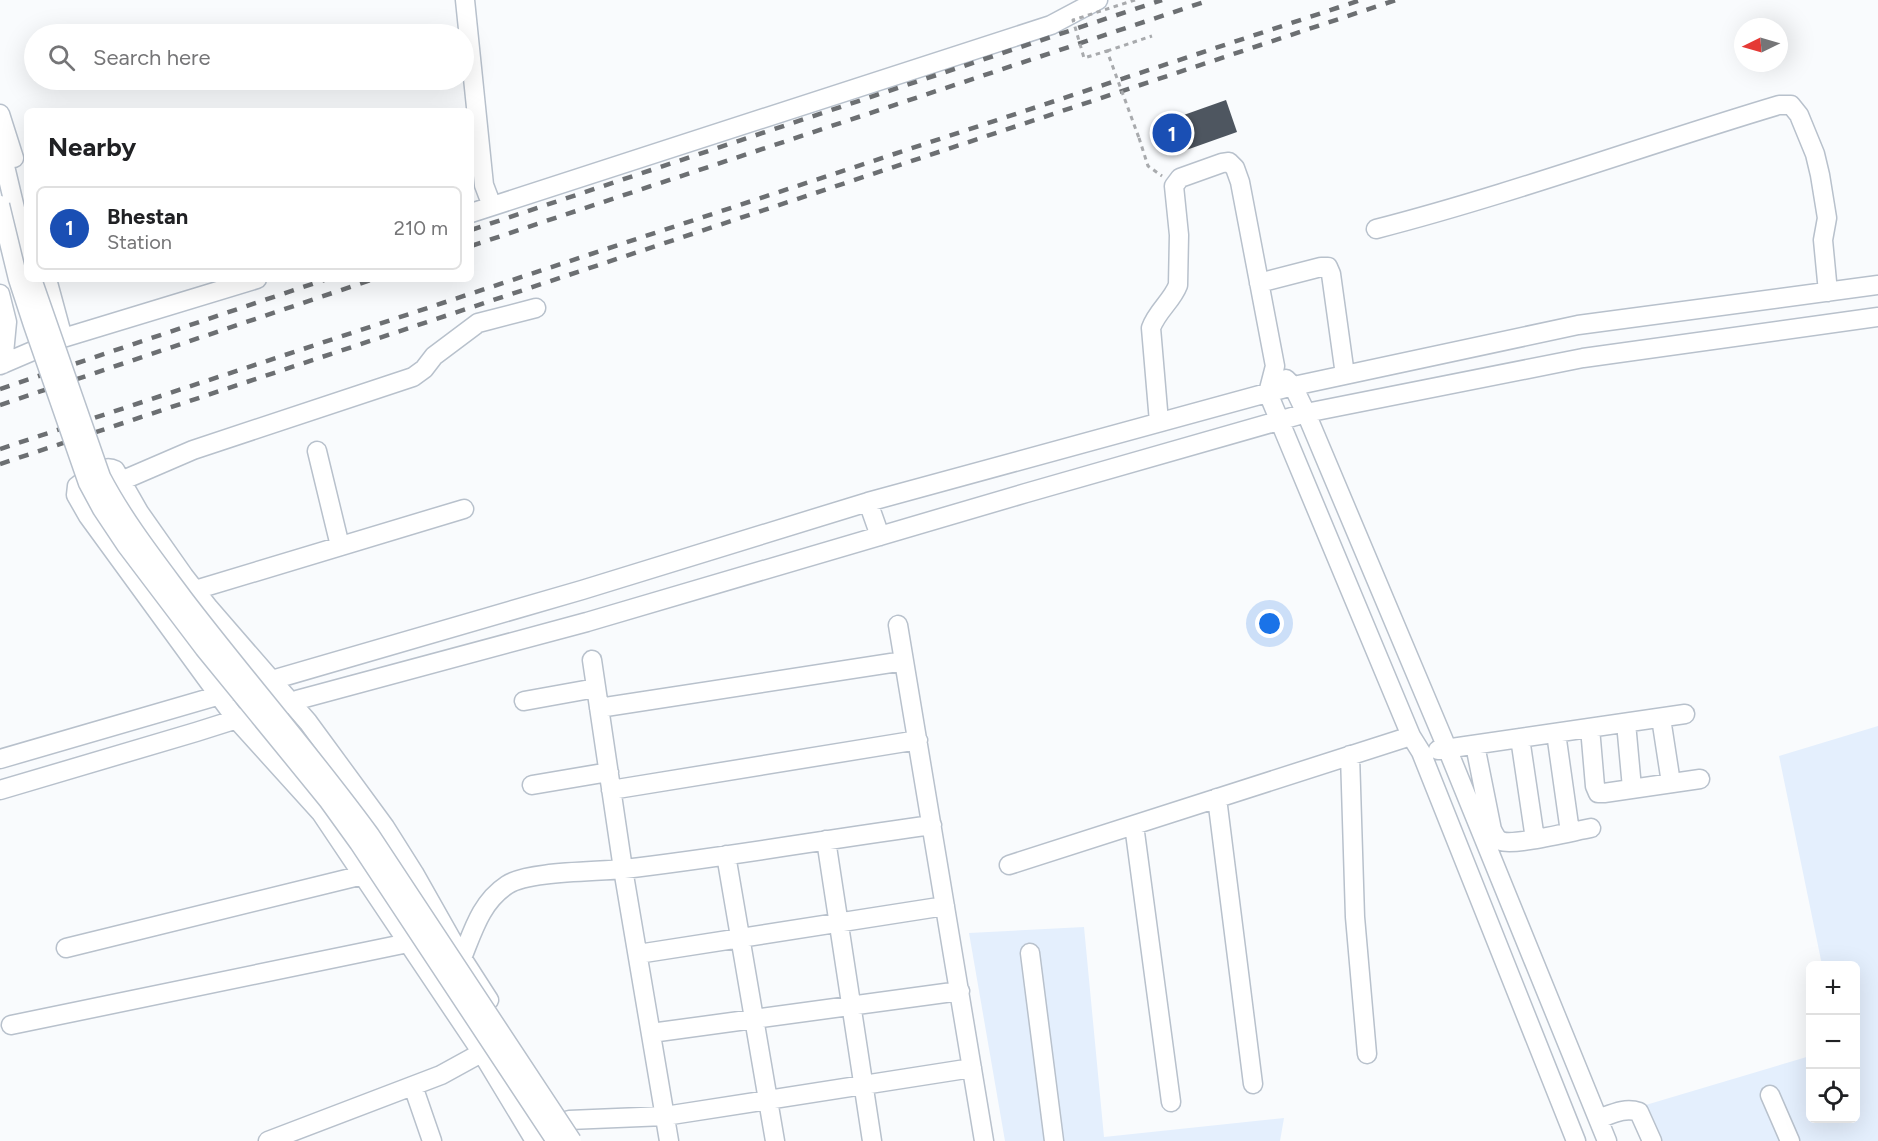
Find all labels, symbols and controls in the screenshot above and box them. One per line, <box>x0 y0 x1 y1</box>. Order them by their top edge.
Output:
north arrow <box>1734 18 1788 72</box>
search box <box>24 24 474 90</box>
icon: search <box>45 41 78 74</box>
text: Search here <box>93 44 211 71</box>
pin: 1 <box>1152 110 1192 156</box>
text: Nearby <box>48 131 136 163</box>
text: Bhestan <box>107 203 188 230</box>
text: 1 <box>65 216 74 240</box>
text: 210 m <box>394 216 448 240</box>
text: Station <box>107 230 172 254</box>
your location <box>1255 609 1284 638</box>
map controls <box>1806 961 1860 1123</box>
button: + <box>1806 961 1860 1015</box>
button: − <box>1806 1015 1860 1069</box>
button: locate <box>1806 1069 1860 1123</box>

